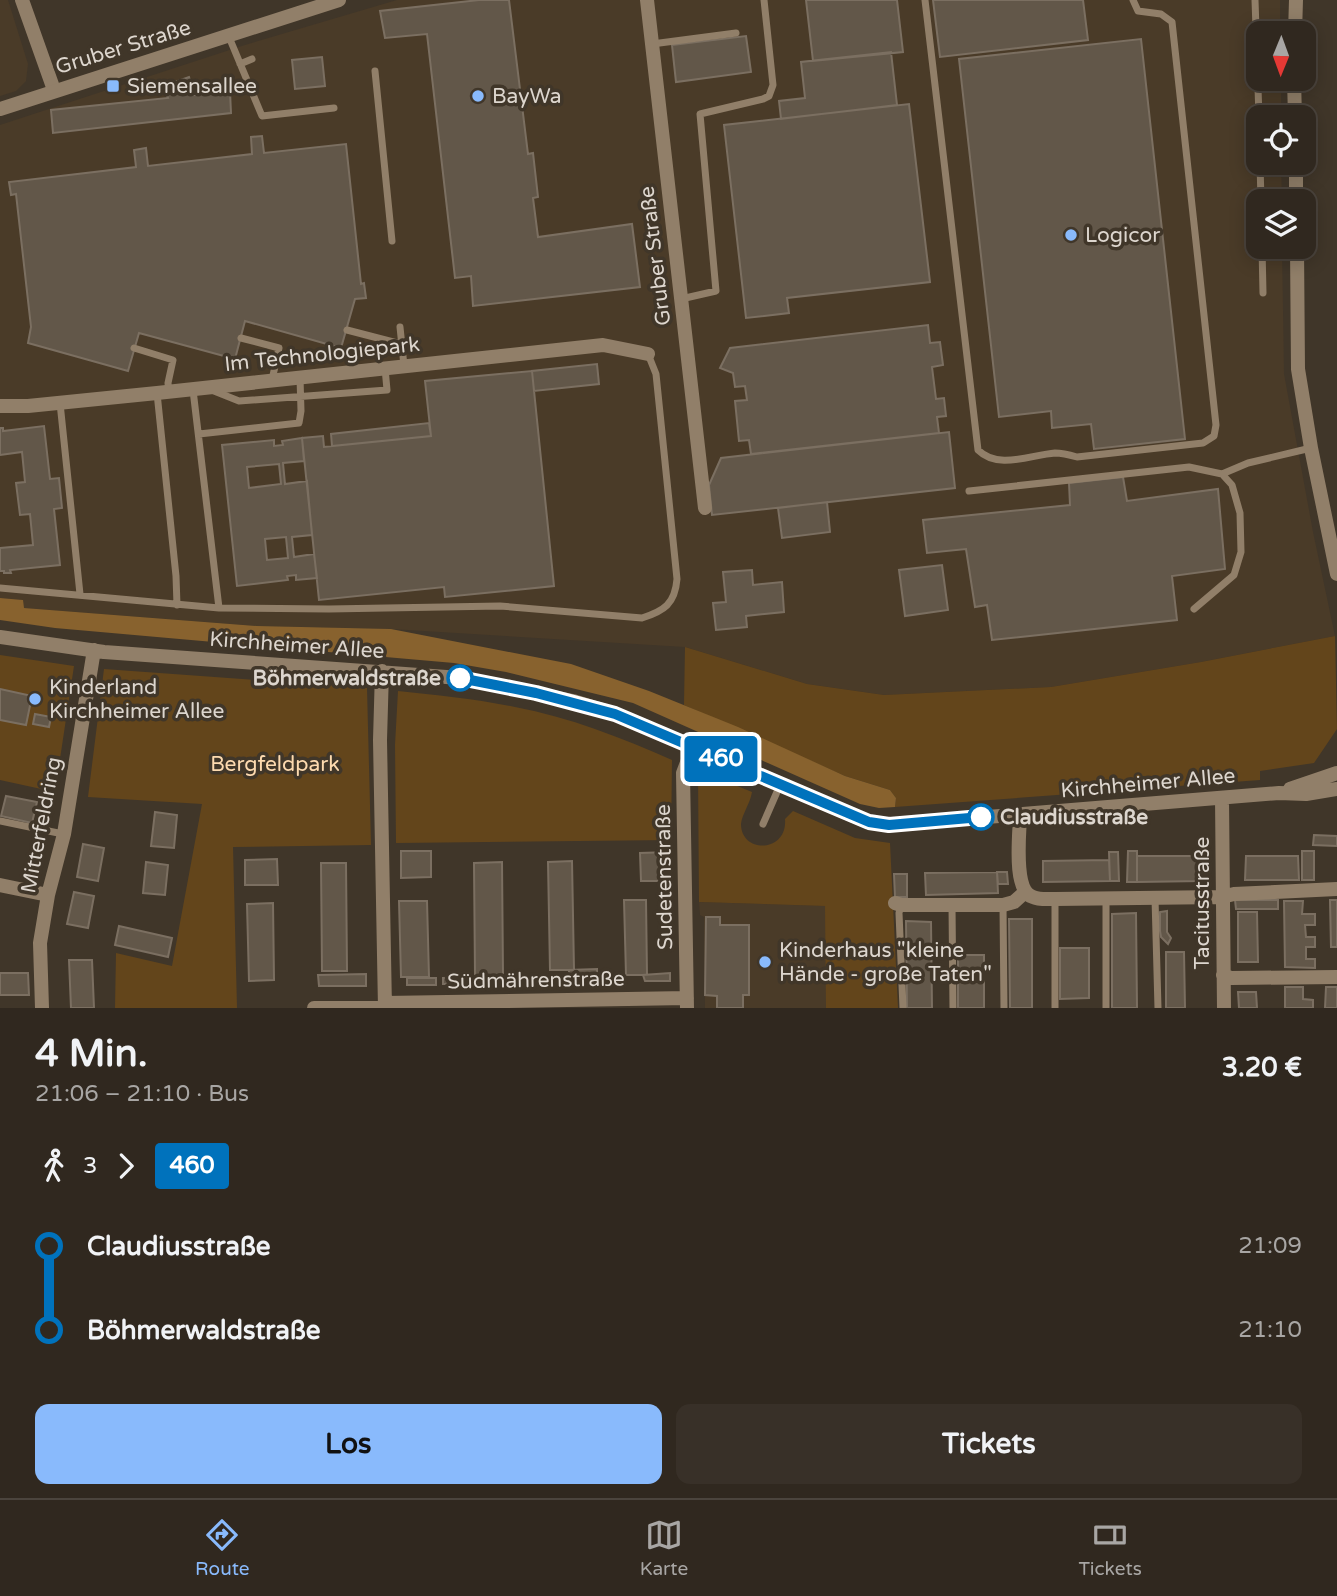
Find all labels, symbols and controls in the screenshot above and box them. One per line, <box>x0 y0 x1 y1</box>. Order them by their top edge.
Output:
street label: Gruber Straße <box>52 15 194 80</box>
north arrow <box>1246 21 1316 91</box>
map controls <box>1246 21 1316 259</box>
place label: Siemensallee <box>127 74 257 99</box>
marker: Siemensallee <box>105 78 121 94</box>
place label: BayWa <box>492 84 562 109</box>
marker: BayWa <box>470 88 486 104</box>
button: locate <box>1246 105 1316 175</box>
street label: Gruber Straße <box>635 185 676 327</box>
button: layers <box>1246 189 1316 259</box>
place label: Logicor <box>1085 223 1160 248</box>
marker: Logicor <box>1063 227 1079 243</box>
street label: Im Technologiepark <box>223 332 421 377</box>
street label: Kirchheimer Allee <box>209 627 385 664</box>
marker: Böhmerwaldstraße <box>447 665 473 691</box>
place label: Böhmerwaldstraße <box>252 666 441 691</box>
place label: Kinderland Kirchheimer Allee <box>49 675 224 724</box>
marker: Kinderland Kirchheimer Allee <box>27 691 43 707</box>
line badge: 460 <box>681 736 761 782</box>
text: 460 <box>698 744 744 773</box>
park label: Bergfeldpark <box>210 752 340 777</box>
street label: Mitterfeldring <box>16 755 67 895</box>
street label: Kirchheimer Allee <box>1060 763 1237 804</box>
street label: Sudetenstraße <box>651 804 678 950</box>
marker: Claudiusstraße <box>968 804 994 830</box>
place label: Claudiusstraße <box>1000 805 1148 830</box>
street label: Tacitusstraße <box>1190 837 1215 969</box>
place label: Kinderhaus "kleine Hände - große Taten" <box>779 938 992 987</box>
marker: Kinderhaus "kleine Hände - große Taten" <box>757 954 773 970</box>
street label: Südmährenstraße <box>447 966 625 995</box>
text: 4 Min. <box>35 1031 148 1077</box>
text: 3.20 € <box>1222 1052 1302 1083</box>
text: 21:06 – 21:10 · Bus <box>35 1080 249 1108</box>
icon: walk <box>35 1147 73 1185</box>
icon: forward <box>107 1147 145 1185</box>
text: 460 <box>169 1151 215 1180</box>
text: 3 <box>83 1152 97 1180</box>
text: Claudiusstraße <box>87 1231 270 1262</box>
text: 21:09 <box>1238 1232 1302 1260</box>
text: Böhmerwaldstraße <box>87 1315 320 1346</box>
text: 21:10 <box>1238 1316 1302 1344</box>
button: Los <box>35 1404 662 1484</box>
button: Tickets <box>676 1404 1302 1484</box>
tab: Route <box>195 1516 250 1580</box>
tab: Karte <box>640 1516 688 1580</box>
tab: Tickets <box>1078 1516 1142 1580</box>

